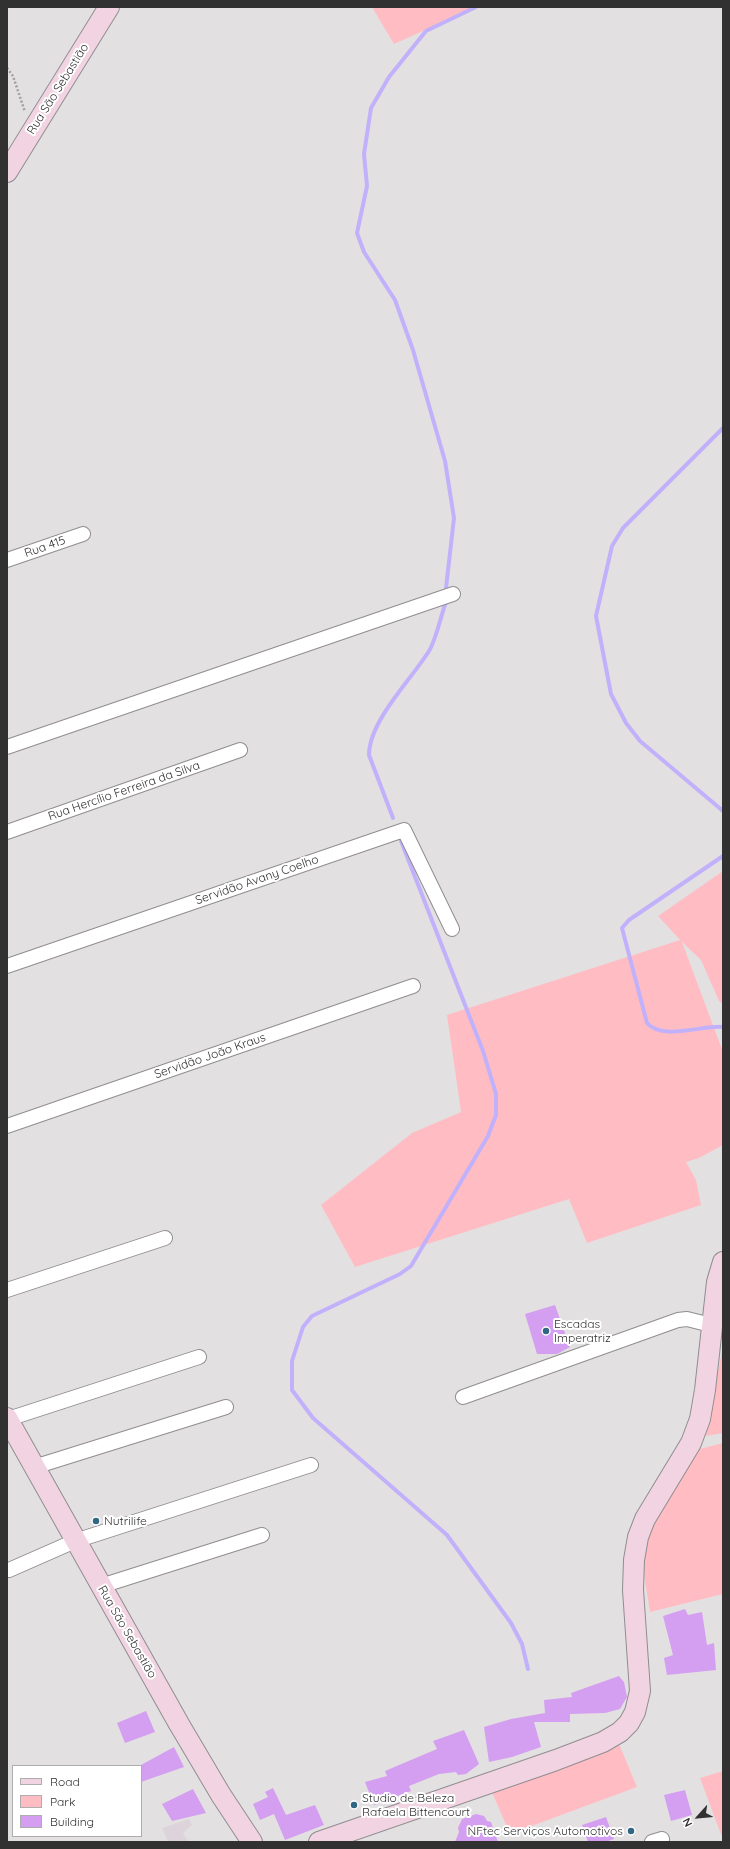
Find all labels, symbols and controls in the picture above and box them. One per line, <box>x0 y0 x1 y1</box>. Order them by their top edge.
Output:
street label: Rua São Sebastião <box>24 41 92 137</box>
street label: Rua 415 <box>23 533 67 561</box>
street label: Rua Hercílio Ferreira da Silva <box>46 758 202 824</box>
street label: Servidão Avany Coelho <box>193 852 321 908</box>
street label: Servidão João Kraus <box>152 1030 268 1082</box>
place label: Escadas Imperatriz <box>554 1317 611 1345</box>
marker: Escadas Imperatriz <box>541 1326 551 1336</box>
place label: Nutrilife <box>104 1514 147 1528</box>
marker: Nutrilife <box>91 1516 101 1526</box>
street label: Rua São Sebastião <box>95 1583 159 1681</box>
legend <box>12 1765 142 1837</box>
text: Road <box>50 1774 80 1789</box>
place label: Studio de Beleza Rafaela Bittencourt <box>362 1791 470 1819</box>
text: Park <box>50 1794 75 1809</box>
north arrow <box>678 1797 718 1837</box>
marker: Studio de Beleza Rafaela Bittencourt <box>349 1800 359 1810</box>
text: Building <box>50 1814 94 1829</box>
text: N <box>679 1816 695 1829</box>
place label: NFtec Serviços Automotivos <box>467 1824 623 1838</box>
marker: NFtec Serviços Automotivos <box>626 1826 636 1836</box>

